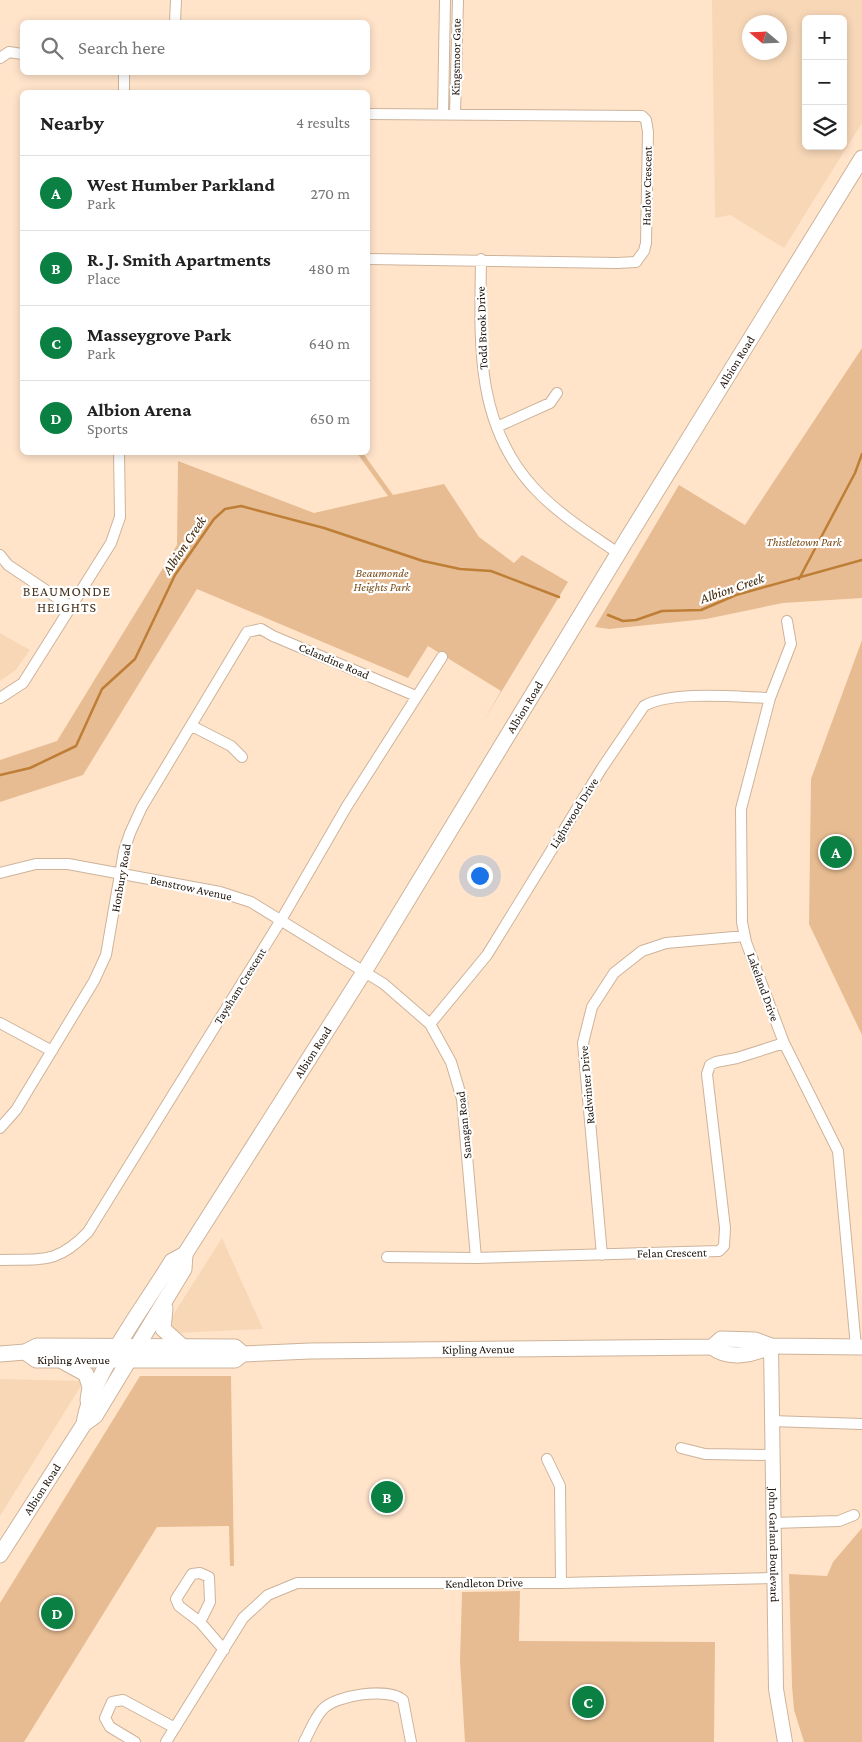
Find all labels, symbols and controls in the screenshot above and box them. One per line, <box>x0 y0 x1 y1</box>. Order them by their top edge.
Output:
north arrow <box>742 15 787 60</box>
map controls <box>802 15 847 150</box>
button: + <box>802 15 847 60</box>
street label: Kingsmoor Gate <box>448 18 464 96</box>
search box <box>20 20 370 75</box>
icon: search <box>38 34 66 62</box>
text: Search here <box>78 37 165 58</box>
button: − <box>802 60 847 105</box>
button: layers <box>802 105 847 150</box>
text: Nearby <box>40 111 104 135</box>
text: 4 results <box>296 114 350 131</box>
street label: Harlow Crescent <box>639 145 655 226</box>
text: West Humber Parkland <box>87 174 275 195</box>
text: A <box>51 185 61 202</box>
text: 270 m <box>311 185 350 202</box>
text: Park <box>87 195 115 212</box>
text: R. J. Smith Apartments <box>87 249 271 270</box>
text: B <box>51 260 61 277</box>
text: 480 m <box>308 260 350 277</box>
text: Place <box>87 270 120 287</box>
street label: Todd Brook Drive <box>474 286 490 370</box>
text: Masseygrove Park <box>87 324 231 345</box>
street label: Albion Road <box>715 333 758 390</box>
text: C <box>51 335 61 352</box>
text: 640 m <box>309 335 350 352</box>
text: Park <box>87 345 115 362</box>
text: Albion Arena <box>87 399 192 420</box>
text: D <box>50 410 62 427</box>
text: 650 m <box>310 410 350 427</box>
text: Sports <box>87 420 128 437</box>
water label: Albion Creek <box>158 512 210 578</box>
park label: Thistletown Park <box>766 535 843 549</box>
park label: Beaumonde Heights Park <box>353 566 411 594</box>
water label: Albion Creek <box>697 569 767 607</box>
district label: BEAUMONDE HEIGHTS <box>23 583 111 615</box>
street label: Celandine Road <box>297 640 372 682</box>
street label: Albion Road <box>504 678 546 736</box>
street label: Lightwood Drive <box>547 775 601 851</box>
pin: A <box>820 833 852 871</box>
street label: Honbury Road <box>108 842 134 913</box>
your location <box>467 863 493 889</box>
street label: Benstrow Avenue <box>149 872 233 904</box>
street label: Taysham Crescent <box>211 944 270 1027</box>
street label: Lakeland Drive <box>744 951 782 1023</box>
street label: Albion Road <box>291 1023 335 1081</box>
street label: Radwinter Drive <box>577 1045 597 1125</box>
street label: Sanagan Road <box>453 1090 474 1159</box>
street label: Felan Crescent <box>637 1245 708 1261</box>
street label: Kipling Avenue <box>442 1342 515 1357</box>
street label: Kipling Avenue <box>37 1353 110 1367</box>
street label: Albion Road <box>20 1460 64 1518</box>
pin: B <box>371 1478 403 1516</box>
street label: John Garland Boulevard <box>766 1487 782 1603</box>
street label: Kendleton Drive <box>445 1575 523 1591</box>
pin: D <box>41 1594 73 1632</box>
pin: C <box>572 1683 604 1721</box>

